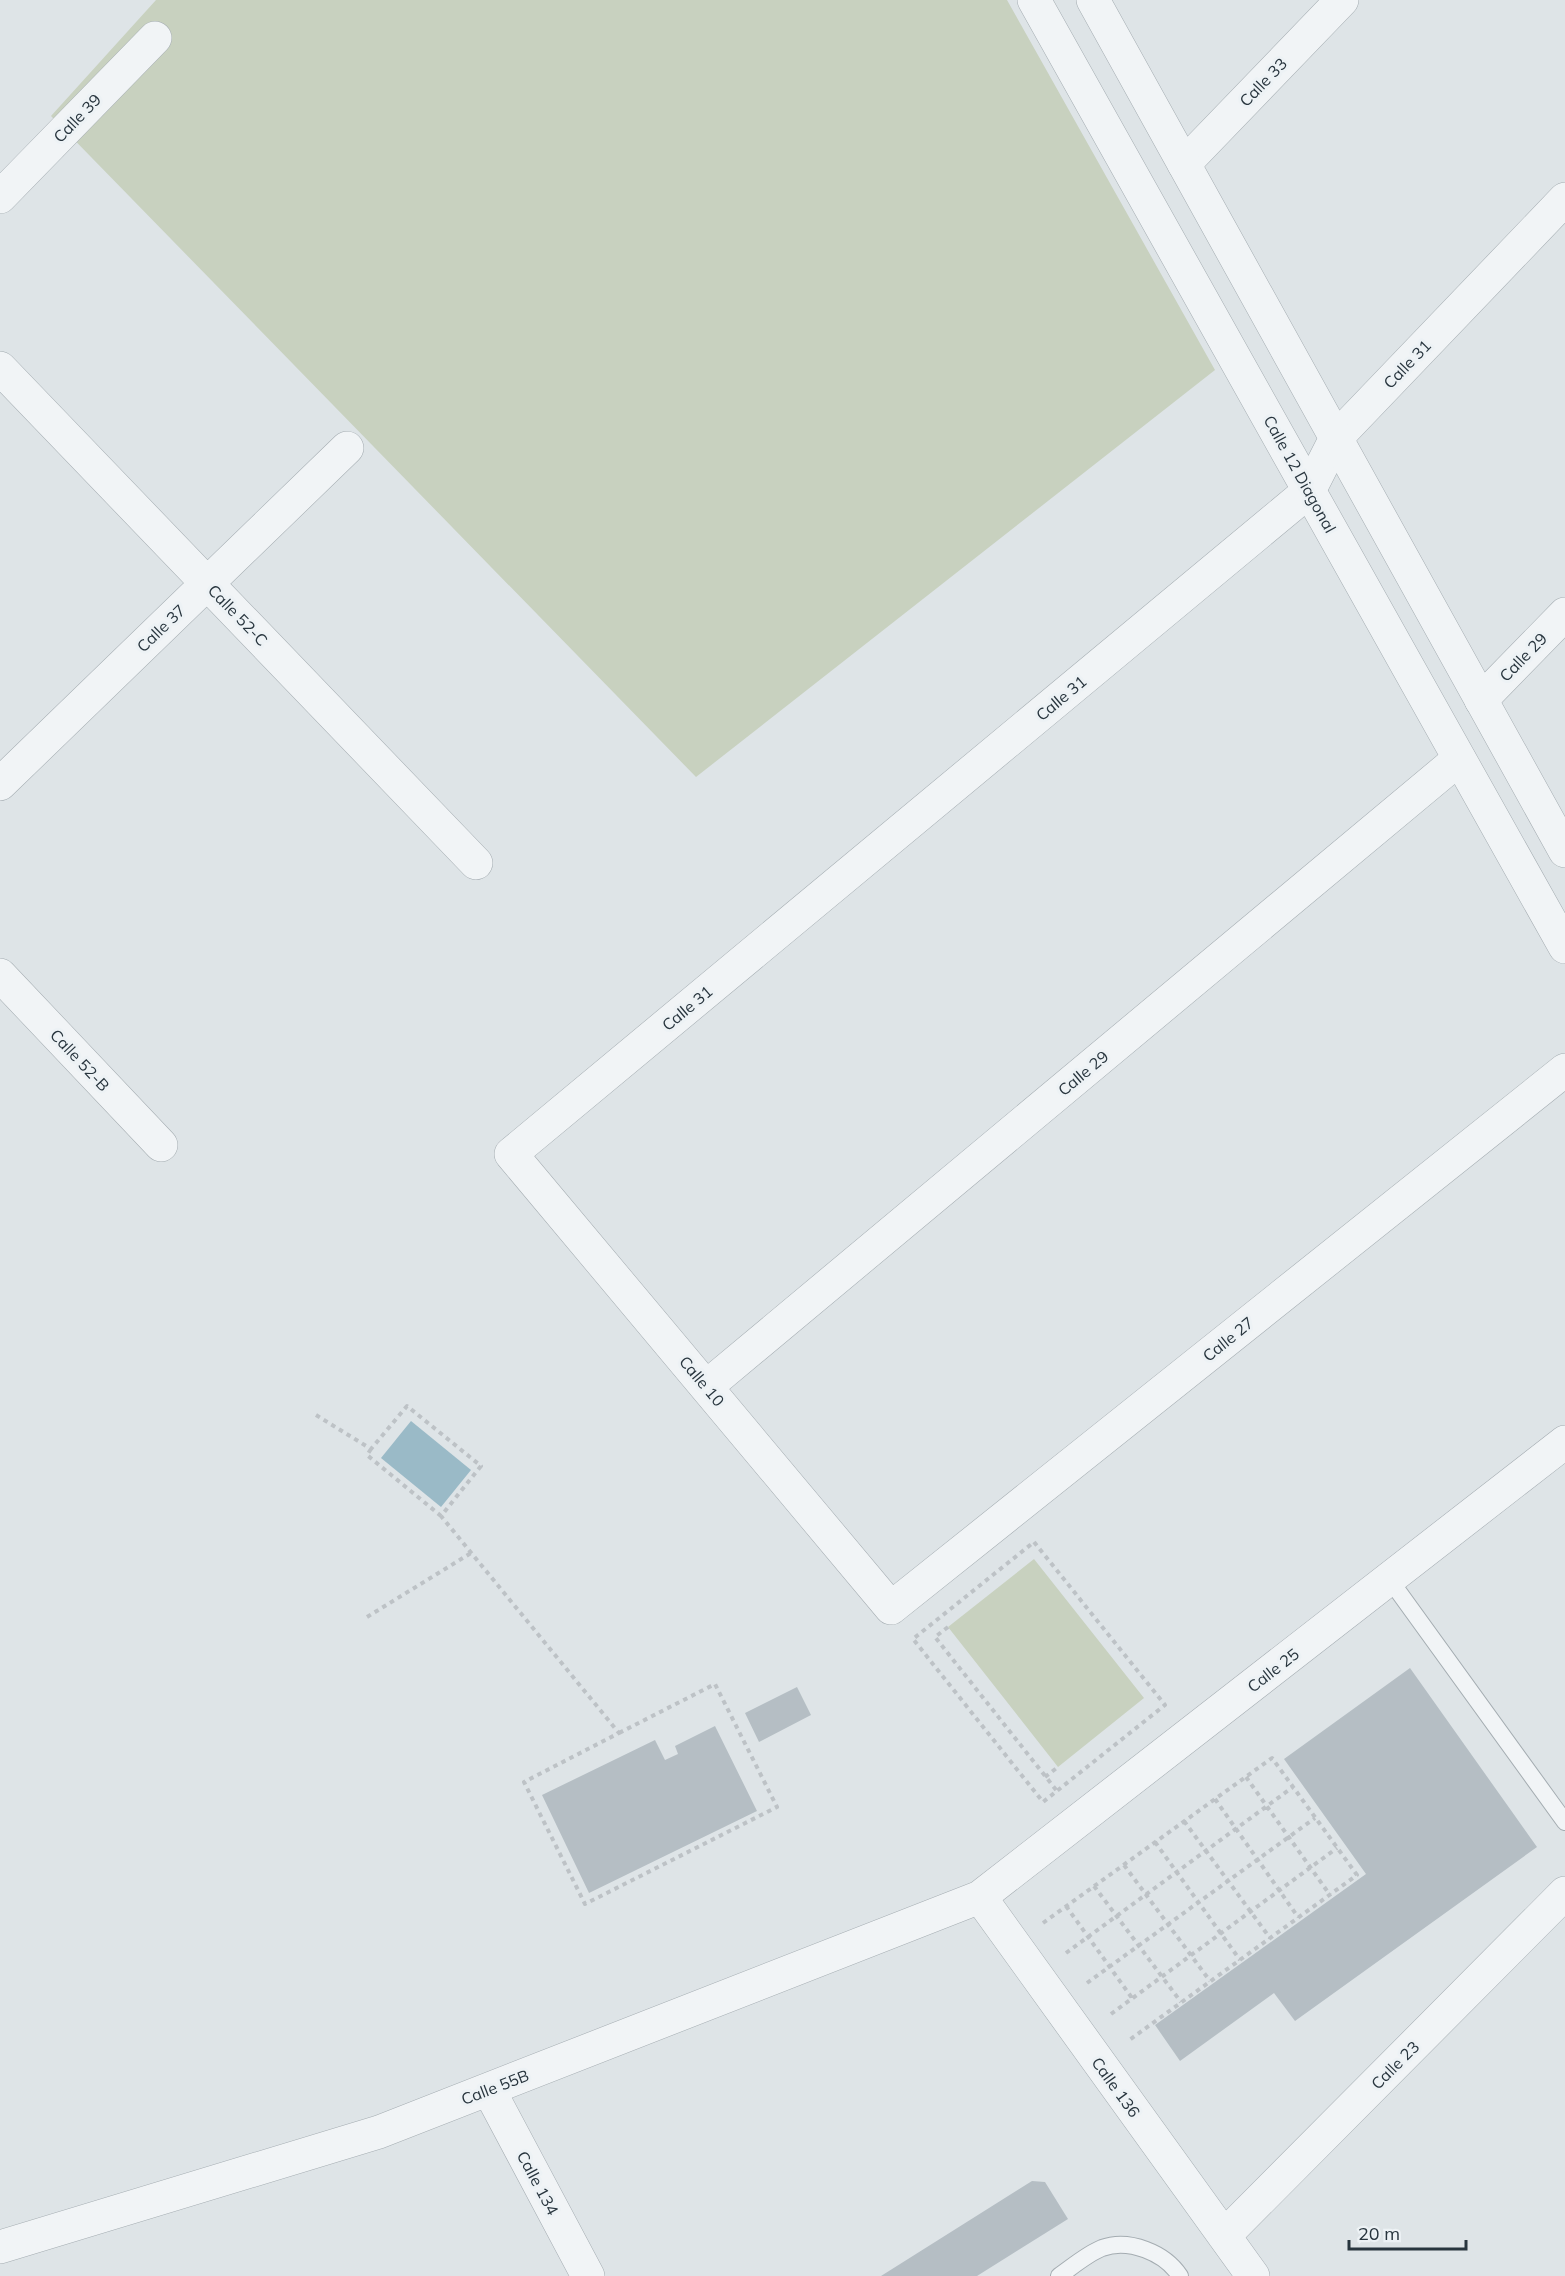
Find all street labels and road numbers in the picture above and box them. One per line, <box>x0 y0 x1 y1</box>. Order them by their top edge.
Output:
street label: Calle 33 <box>1235 53 1291 111</box>
street label: Calle 39 <box>49 89 105 147</box>
street label: Calle 31 <box>1379 335 1435 393</box>
street label: Calle 12 Diagonal <box>1259 412 1341 536</box>
street label: Calle 52-C <box>204 580 272 650</box>
street label: Calle 37 <box>132 600 190 656</box>
street label: Calle 29 <box>1495 628 1551 686</box>
street label: Calle 31 <box>1032 671 1090 725</box>
street label: Calle 31 <box>658 981 716 1035</box>
street label: Calle 52-B <box>46 1025 114 1095</box>
street label: Calle 29 <box>1054 1046 1112 1100</box>
street label: Calle 27 <box>1198 1312 1258 1366</box>
street label: Calle 10 <box>675 1352 729 1410</box>
street label: Calle 25 <box>1243 1644 1303 1696</box>
street label: Calle 23 <box>1367 2037 1423 2093</box>
street label: Calle 136 <box>1087 2053 1145 2121</box>
street label: Calle 55B <box>458 2065 532 2109</box>
street label: Calle 134 <box>513 2148 563 2219</box>

